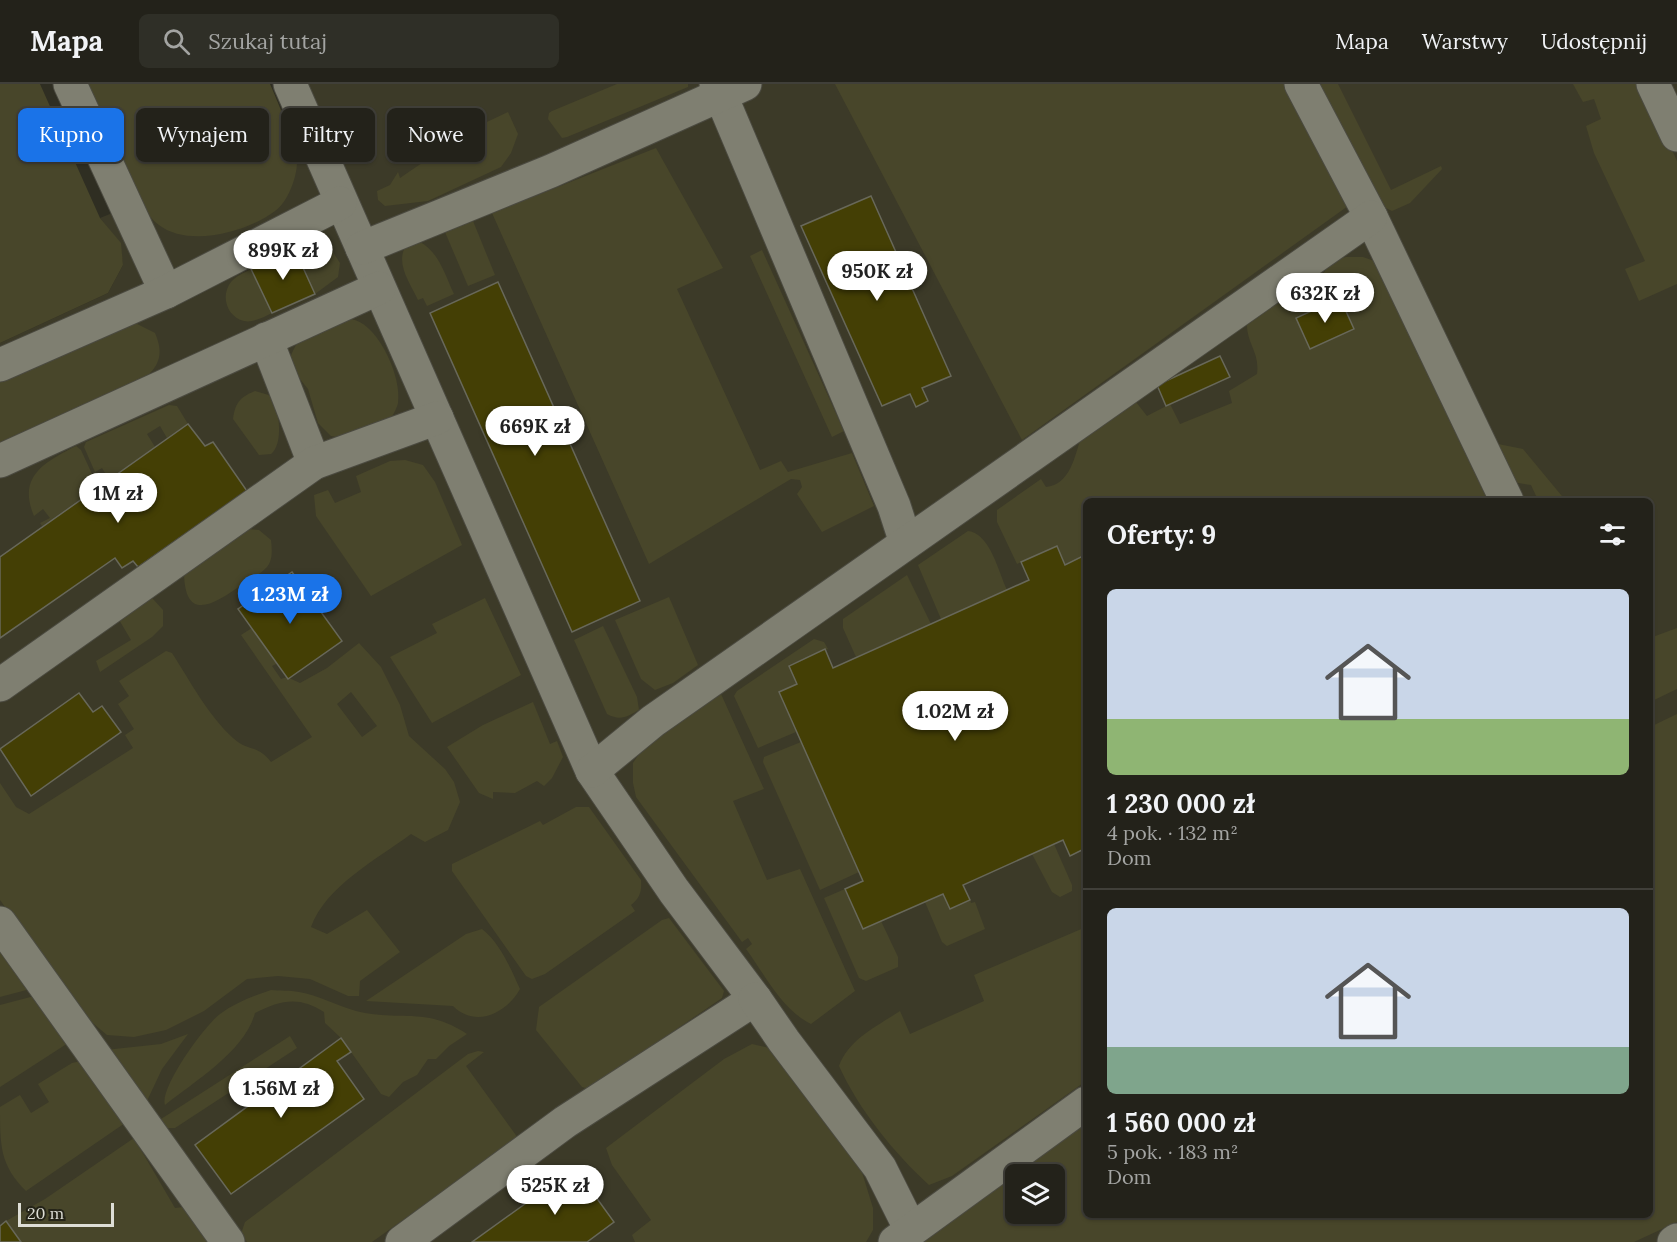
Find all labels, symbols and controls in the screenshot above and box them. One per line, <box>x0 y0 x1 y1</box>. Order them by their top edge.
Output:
search box <box>139 14 559 68</box>
text: Mapa <box>30 23 103 59</box>
icon: search <box>160 25 193 58</box>
text: Szukaj tutaj <box>208 27 327 55</box>
text: Mapa <box>1335 28 1389 55</box>
text: Warstwy <box>1422 28 1508 55</box>
text: Udostępnij <box>1541 28 1647 55</box>
chip: Kupno <box>18 108 124 162</box>
chip: Wynajem <box>136 108 269 162</box>
chip: Filtry <box>281 108 375 162</box>
chip: Nowe <box>387 108 485 162</box>
pin: 899K zł <box>228 230 338 281</box>
text: 899K zł <box>248 237 318 262</box>
pin: 950K zł <box>822 251 932 302</box>
text: 950K zł <box>841 258 913 283</box>
pin: 632K zł <box>1270 273 1380 324</box>
text: 632K zł <box>1290 280 1360 305</box>
pin: 669K zł <box>480 406 590 457</box>
text: 669K zł <box>500 413 570 438</box>
pin: 1M zł <box>76 473 160 524</box>
text: 1M zł <box>93 480 143 505</box>
text: Oferty: 9 <box>1107 518 1216 551</box>
icon: filters <box>1596 518 1629 551</box>
pin: 1.23M zł <box>228 574 352 625</box>
text: 1.23M zł <box>252 581 328 606</box>
icon: home <box>1314 628 1422 736</box>
pin: 1.02M zł <box>893 691 1017 742</box>
text: 1.02M zł <box>916 698 994 723</box>
text: 1 230 000 zł <box>1107 787 1255 820</box>
text: 4 pok. · 132 m² <box>1107 820 1238 845</box>
text: Dom <box>1107 845 1151 870</box>
icon: home <box>1314 947 1422 1055</box>
pin: 1.56M zł <box>219 1068 343 1119</box>
text: 1.56M zł <box>243 1075 319 1100</box>
text: 1 560 000 zł <box>1107 1106 1255 1139</box>
text: 5 pok. · 183 m² <box>1107 1139 1238 1164</box>
map controls <box>1005 1164 1065 1224</box>
button: layers <box>1005 1164 1065 1224</box>
text: Dom <box>1107 1164 1151 1189</box>
pin: 525K zł <box>500 1165 610 1216</box>
text: 525K zł <box>521 1172 589 1197</box>
scale bar <box>18 1200 114 1228</box>
text: 20 m <box>27 1203 64 1223</box>

